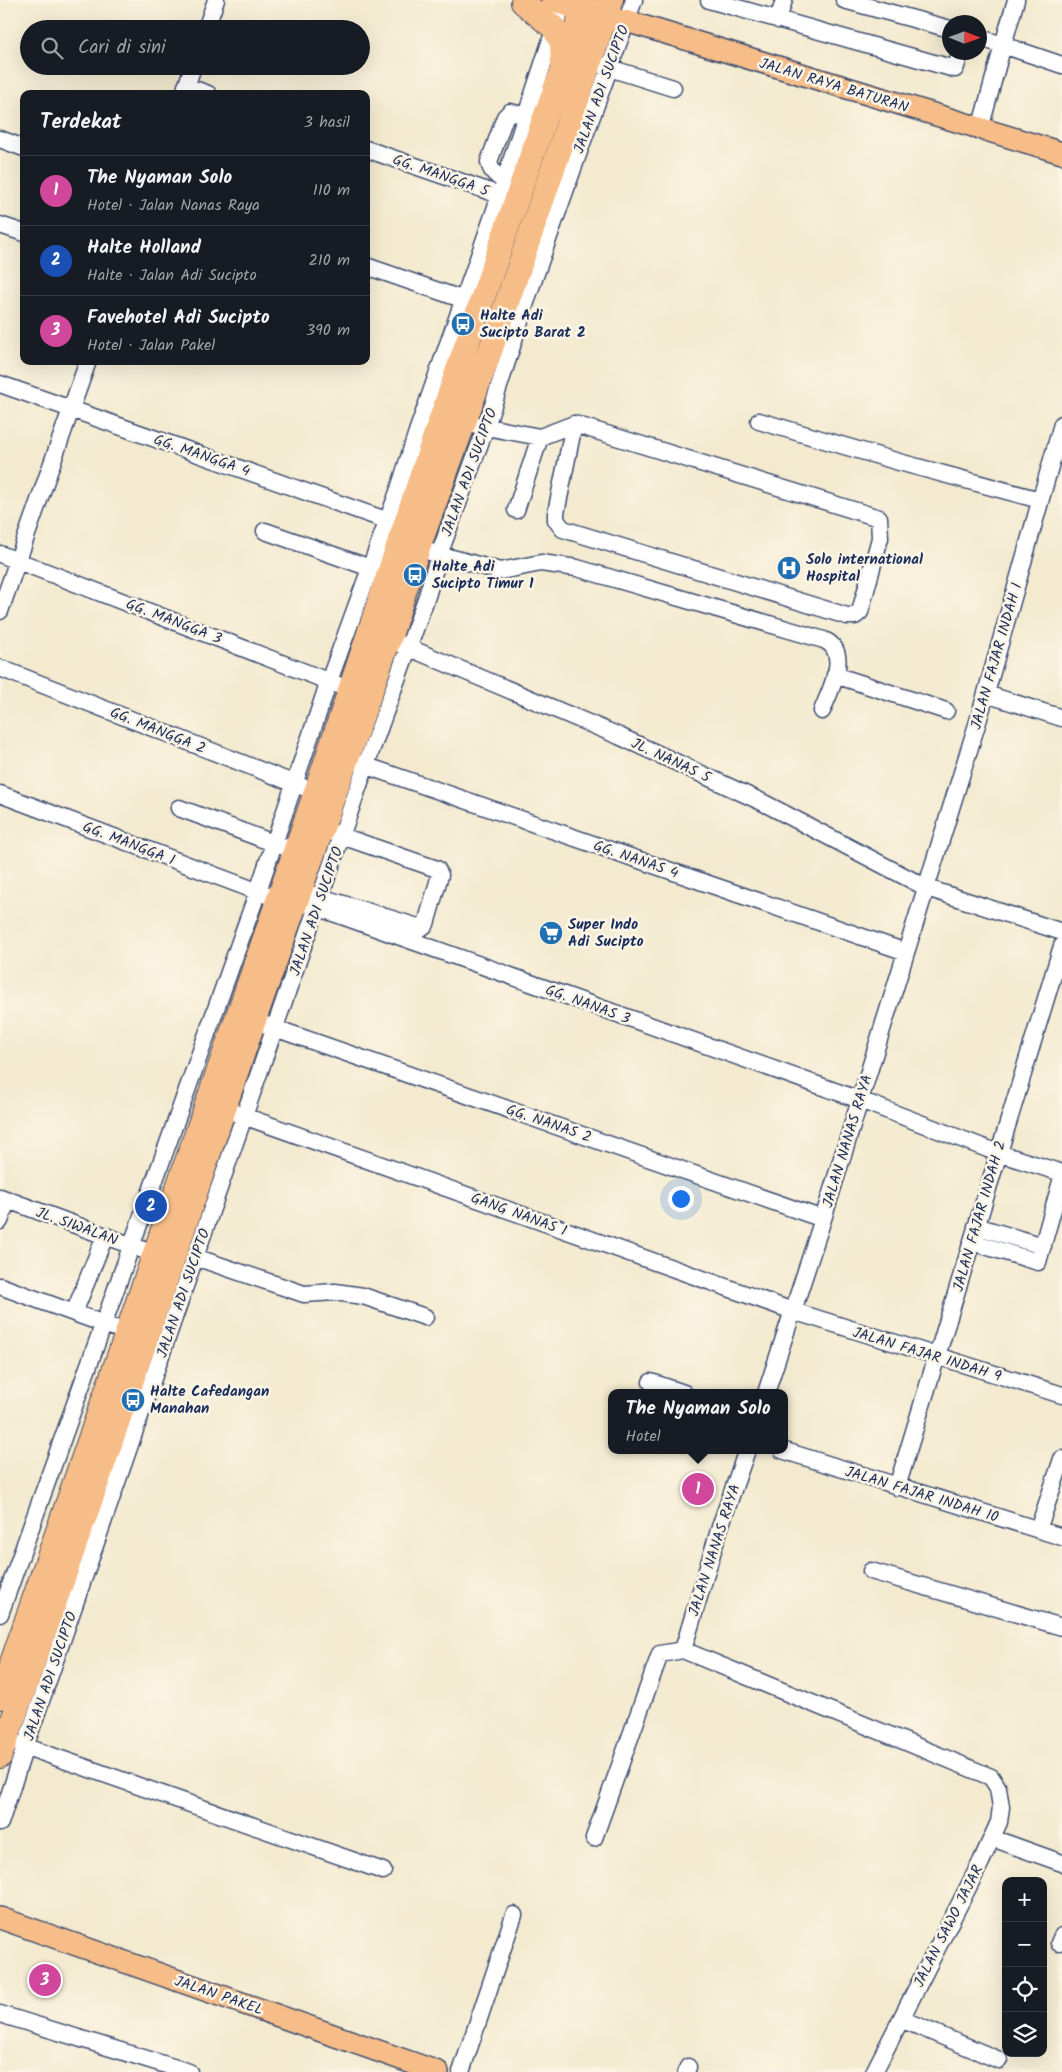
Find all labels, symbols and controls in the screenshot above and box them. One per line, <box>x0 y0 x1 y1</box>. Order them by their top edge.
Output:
north arrow <box>942 15 987 60</box>
search box <box>20 20 370 75</box>
street label: JALAN ADI SUCIPTO <box>568 22 636 157</box>
text: Cari di sini <box>78 33 166 63</box>
icon: search <box>38 34 66 62</box>
street label: JALAN RAYA BATURAN <box>756 52 911 120</box>
text: Terdekat <box>40 106 121 139</box>
text: 3 hasil <box>304 110 350 135</box>
street label: GG. MANGGA 5 <box>389 148 493 204</box>
text: The Nyaman Solo <box>87 163 232 193</box>
text: 1 <box>54 178 58 203</box>
text: 110 m <box>313 178 350 203</box>
text: Hotel · Jalan Nanas Raya <box>87 193 260 218</box>
text: Halte Holland <box>87 233 201 263</box>
text: 2 <box>51 248 61 273</box>
text: 210 m <box>309 248 350 273</box>
text: Halte · Jalan Adi Sucipto <box>87 263 257 288</box>
text: Favehotel Adi Sucipto <box>87 303 270 333</box>
place label: Halte Adi Sucipto Barat 2 <box>480 304 586 345</box>
bus stop icon: Halte Adi Sucipto Barat 2 <box>450 311 476 337</box>
text: 3 <box>52 318 60 343</box>
text: 390 m <box>306 318 350 343</box>
text: Hotel · Jalan Pakel <box>87 333 215 358</box>
street label: JALAN ADI SUCIPTO <box>436 405 504 540</box>
street label: GG. MANGGA 4 <box>150 428 253 484</box>
place label: Solo international Hospital <box>806 548 923 589</box>
place label: Halte Adi Sucipto Timur 1 <box>432 555 534 596</box>
hospital icon: Solo international Hospital <box>776 555 802 581</box>
bus stop icon: Halte Adi Sucipto Timur 1 <box>402 562 428 588</box>
street label: JALAN FAJAR INDAH 1 <box>964 580 1030 733</box>
street label: GG. MANGGA 3 <box>122 593 226 651</box>
street label: GG. MANGGA 2 <box>106 701 209 761</box>
street label: JL. NANAS 5 <box>627 732 715 790</box>
street label: GG. MANGGA 1 <box>79 815 179 873</box>
street label: GG. NANAS 4 <box>590 834 682 886</box>
street label: JALAN ADI SUCIPTO <box>284 844 350 979</box>
place label: Super Indo Adi Sucipto <box>568 913 644 954</box>
supermarket icon: Super Indo Adi Sucipto <box>538 920 564 946</box>
street label: GG. NANAS 3 <box>542 978 634 1032</box>
street label: JALAN NANAS RAYA <box>816 1072 880 1211</box>
street label: GG. NANAS 2 <box>503 1098 595 1150</box>
street label: JALAN FAJAR INDAH 2 <box>947 1138 1013 1295</box>
street label: GANG NANAS 1 <box>467 1186 570 1244</box>
your location <box>668 1186 694 1212</box>
pin: 2 <box>135 1187 167 1225</box>
street label: JL. SIWALAN <box>32 1201 121 1253</box>
street label: JALAN ADI SUCIPTO <box>151 1226 217 1361</box>
street label: JALAN FAJAR INDAH 9 <box>849 1321 1005 1389</box>
place label: Halte Cafedangan Manahan <box>150 1380 269 1421</box>
bus stop icon: Halte Cafedangan Manahan <box>120 1387 146 1413</box>
popup <box>608 1389 788 1454</box>
text: The Nyaman Solo <box>625 1394 771 1424</box>
text: Hotel <box>625 1424 661 1449</box>
street label: JALAN FAJAR INDAH 10 <box>842 1460 1002 1530</box>
pin: 1 <box>682 1470 714 1508</box>
street label: JALAN NANAS RAYA <box>682 1481 748 1620</box>
street label: JALAN ADI SUCIPTO <box>18 1609 84 1744</box>
street label: JALAN SAWO JAJAR <box>908 1861 990 1992</box>
map controls <box>1002 1877 1047 2057</box>
button: + <box>1002 1877 1047 1922</box>
button: − <box>1002 1922 1047 1967</box>
pin: 3 <box>29 1961 61 1999</box>
button: locate <box>1002 1967 1047 2012</box>
street label: JALAN PAKEL <box>171 1970 266 2022</box>
button: layers <box>1002 2012 1047 2057</box>

